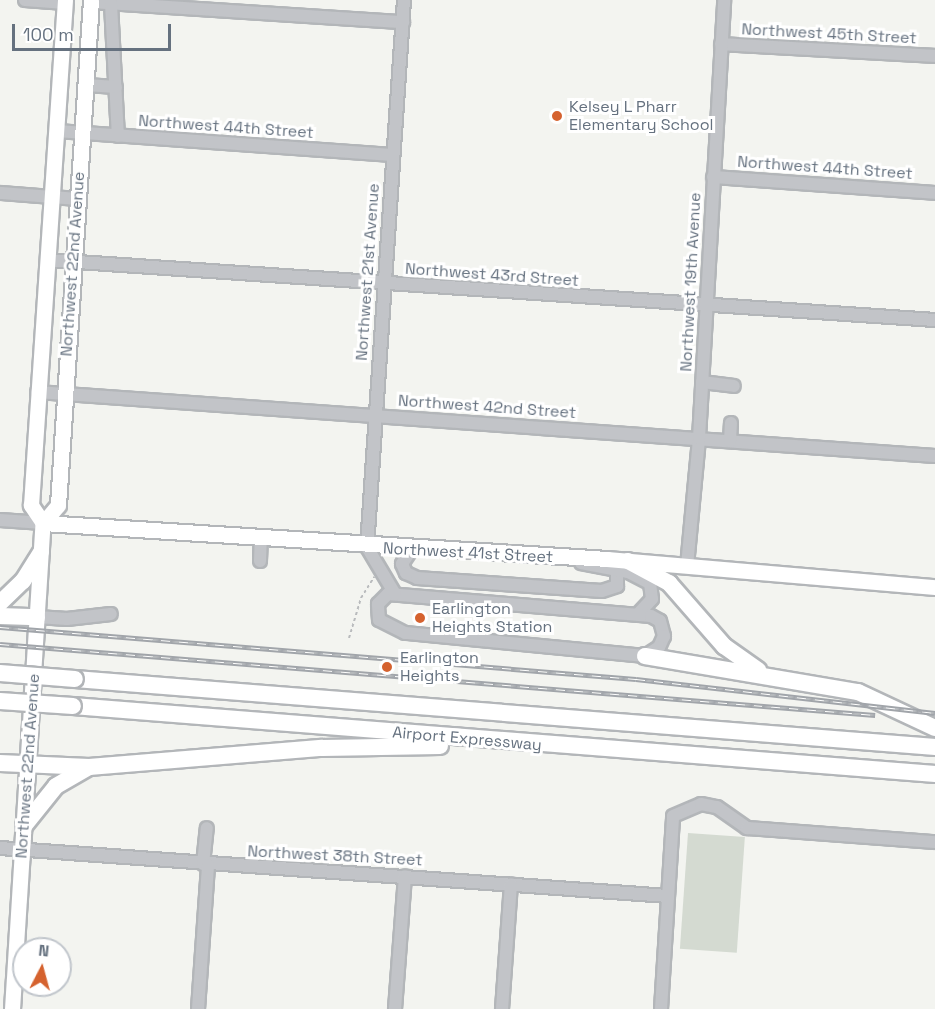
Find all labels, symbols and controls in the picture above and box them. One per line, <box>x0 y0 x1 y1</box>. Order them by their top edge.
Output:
scale bar <box>15 12 174 50</box>
street label: Northwest 45th Street <box>741 20 917 48</box>
text: 100 m <box>23 23 74 46</box>
place label: Kelsey L Pharr Elementary School <box>569 97 714 135</box>
marker: Kelsey L Pharr Elementary School <box>550 109 564 123</box>
street label: Northwest 44th Street <box>138 111 314 143</box>
street label: Northwest 44th Street <box>737 152 913 184</box>
street label: Northwest 22nd Avenue <box>57 171 89 357</box>
street label: Northwest 21st Avenue <box>352 183 384 361</box>
street label: Northwest 19th Avenue <box>677 192 705 372</box>
street label: Northwest 43rd Street <box>404 259 580 291</box>
street label: Northwest 42nd Street <box>397 391 577 423</box>
street label: Northwest 41st Street <box>382 539 554 567</box>
place label: Earlington Heights Station <box>432 599 552 637</box>
marker: Earlington Heights Station <box>413 611 427 625</box>
place label: Earlington Heights <box>400 648 479 686</box>
marker: Earlington Heights <box>378 658 396 676</box>
street label: Northwest 22nd Avenue <box>12 673 44 859</box>
street label: Airport Expressway <box>391 723 543 755</box>
street label: Northwest 38th Street <box>247 842 423 870</box>
north arrow <box>12 937 72 997</box>
text: N <box>37 940 50 962</box>

